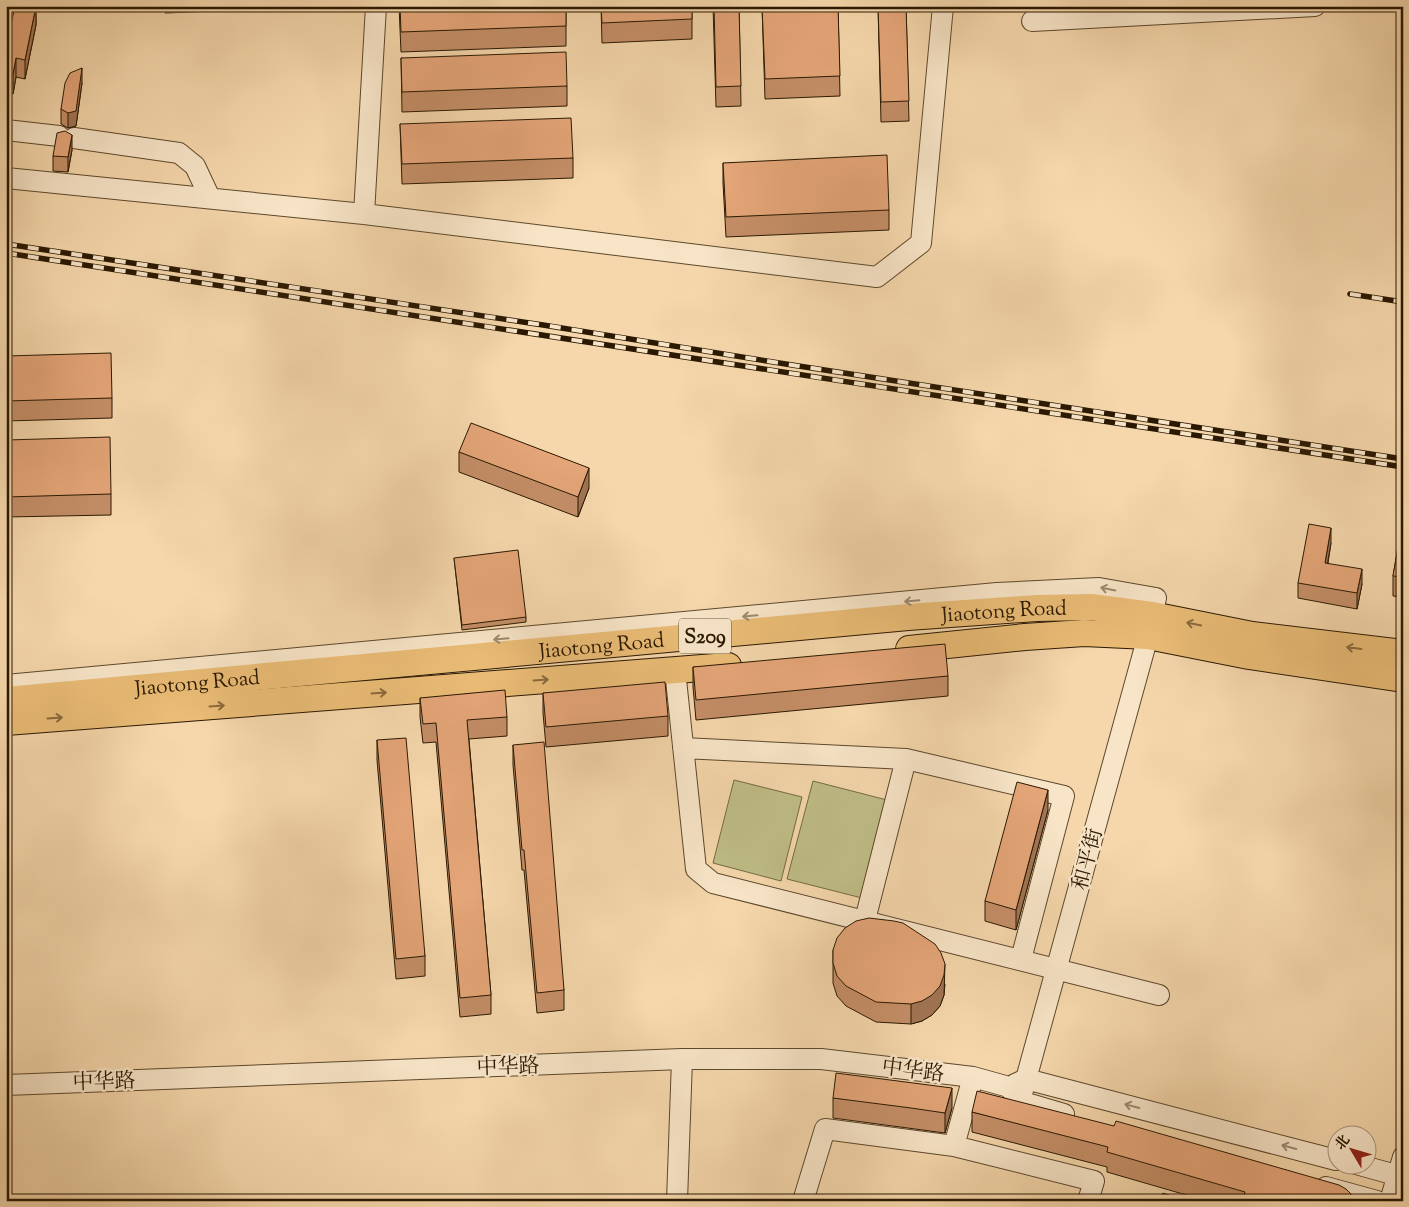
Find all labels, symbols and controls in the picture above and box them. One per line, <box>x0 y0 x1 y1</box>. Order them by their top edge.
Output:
one-way arrow <box>1101 584 1117 594</box>
street label: Jiaotong Road <box>939 594 1067 632</box>
one-way arrow <box>904 596 920 606</box>
one-way arrow <box>742 611 758 621</box>
road number: S209 <box>679 618 731 654</box>
one-way arrow <box>1186 618 1202 628</box>
street label: Jiaotong Road <box>537 626 666 668</box>
one-way arrow <box>493 634 509 644</box>
one-way arrow <box>1347 643 1363 653</box>
street label: Jiaotong Road <box>132 664 261 705</box>
one-way arrow <box>533 676 549 685</box>
one-way arrow <box>371 688 387 698</box>
one-way arrow <box>209 701 225 710</box>
one-way arrow <box>47 714 63 723</box>
street label: 和平街 <box>1066 825 1112 894</box>
street label: 中华路 <box>476 1052 540 1084</box>
street label: 中华路 <box>880 1053 946 1091</box>
street label: 中华路 <box>72 1067 136 1099</box>
one-way arrow <box>1124 1101 1140 1111</box>
north arrow <box>1326 1124 1376 1174</box>
text: 北 <box>1331 1132 1356 1155</box>
one-way arrow <box>1282 1142 1298 1151</box>

